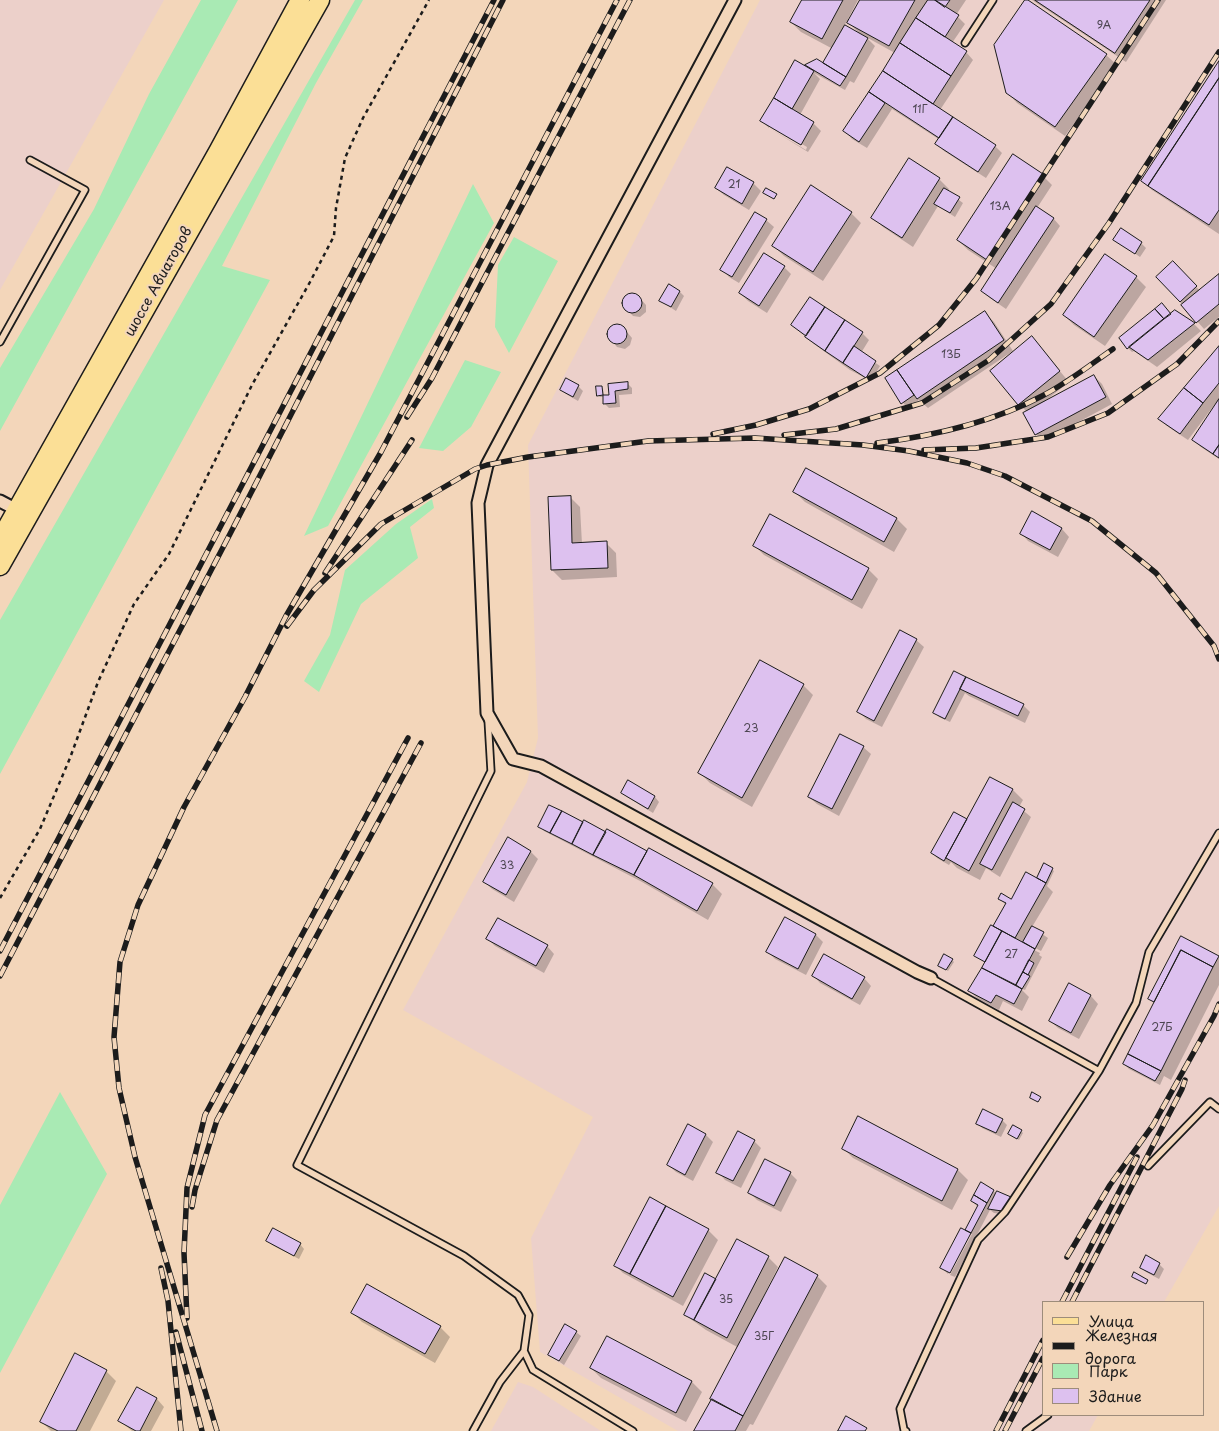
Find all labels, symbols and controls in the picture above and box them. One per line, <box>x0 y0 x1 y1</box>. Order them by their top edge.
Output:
house number: 9А <box>1097 19 1111 33</box>
house number: 11Г <box>912 103 928 117</box>
house number: 21 <box>728 178 740 192</box>
house number: 13А <box>990 200 1010 214</box>
street label: шоссе Авиаторов <box>122 224 196 340</box>
house number: 13Б <box>941 348 961 362</box>
house number: 23 <box>744 722 758 736</box>
house number: 33 <box>500 859 514 873</box>
house number: 27 <box>1004 948 1018 962</box>
house number: 27Б <box>1152 1021 1172 1035</box>
house number: 35 <box>719 1293 733 1307</box>
legend <box>1042 1301 1204 1416</box>
text: Улица <box>1089 1309 1134 1332</box>
text: Железная дорога <box>1085 1323 1158 1369</box>
house number: 35Г <box>754 1330 774 1344</box>
text: Парк <box>1089 1359 1128 1382</box>
text: Здание <box>1089 1384 1142 1407</box>

